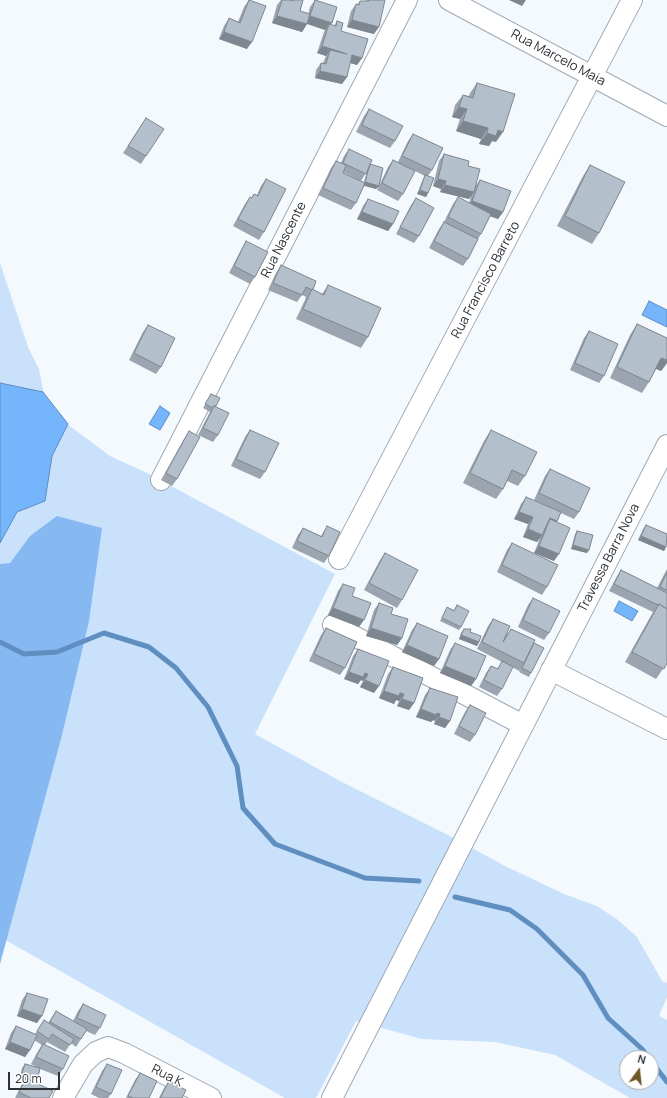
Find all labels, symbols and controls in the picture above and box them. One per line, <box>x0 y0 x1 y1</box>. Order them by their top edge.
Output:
street label: Rua Marcelo Maia <box>508 27 608 89</box>
street label: Rua Nascente <box>258 199 310 281</box>
street label: Rua Francisco Barreto <box>448 219 524 341</box>
street label: Travessa Barra Nova <box>575 501 643 615</box>
north arrow <box>619 1050 659 1090</box>
text: N <box>636 1051 648 1067</box>
street label: Rua K <box>149 1061 185 1091</box>
scale bar <box>10 1064 62 1090</box>
text: 20 m <box>15 1070 42 1087</box>

